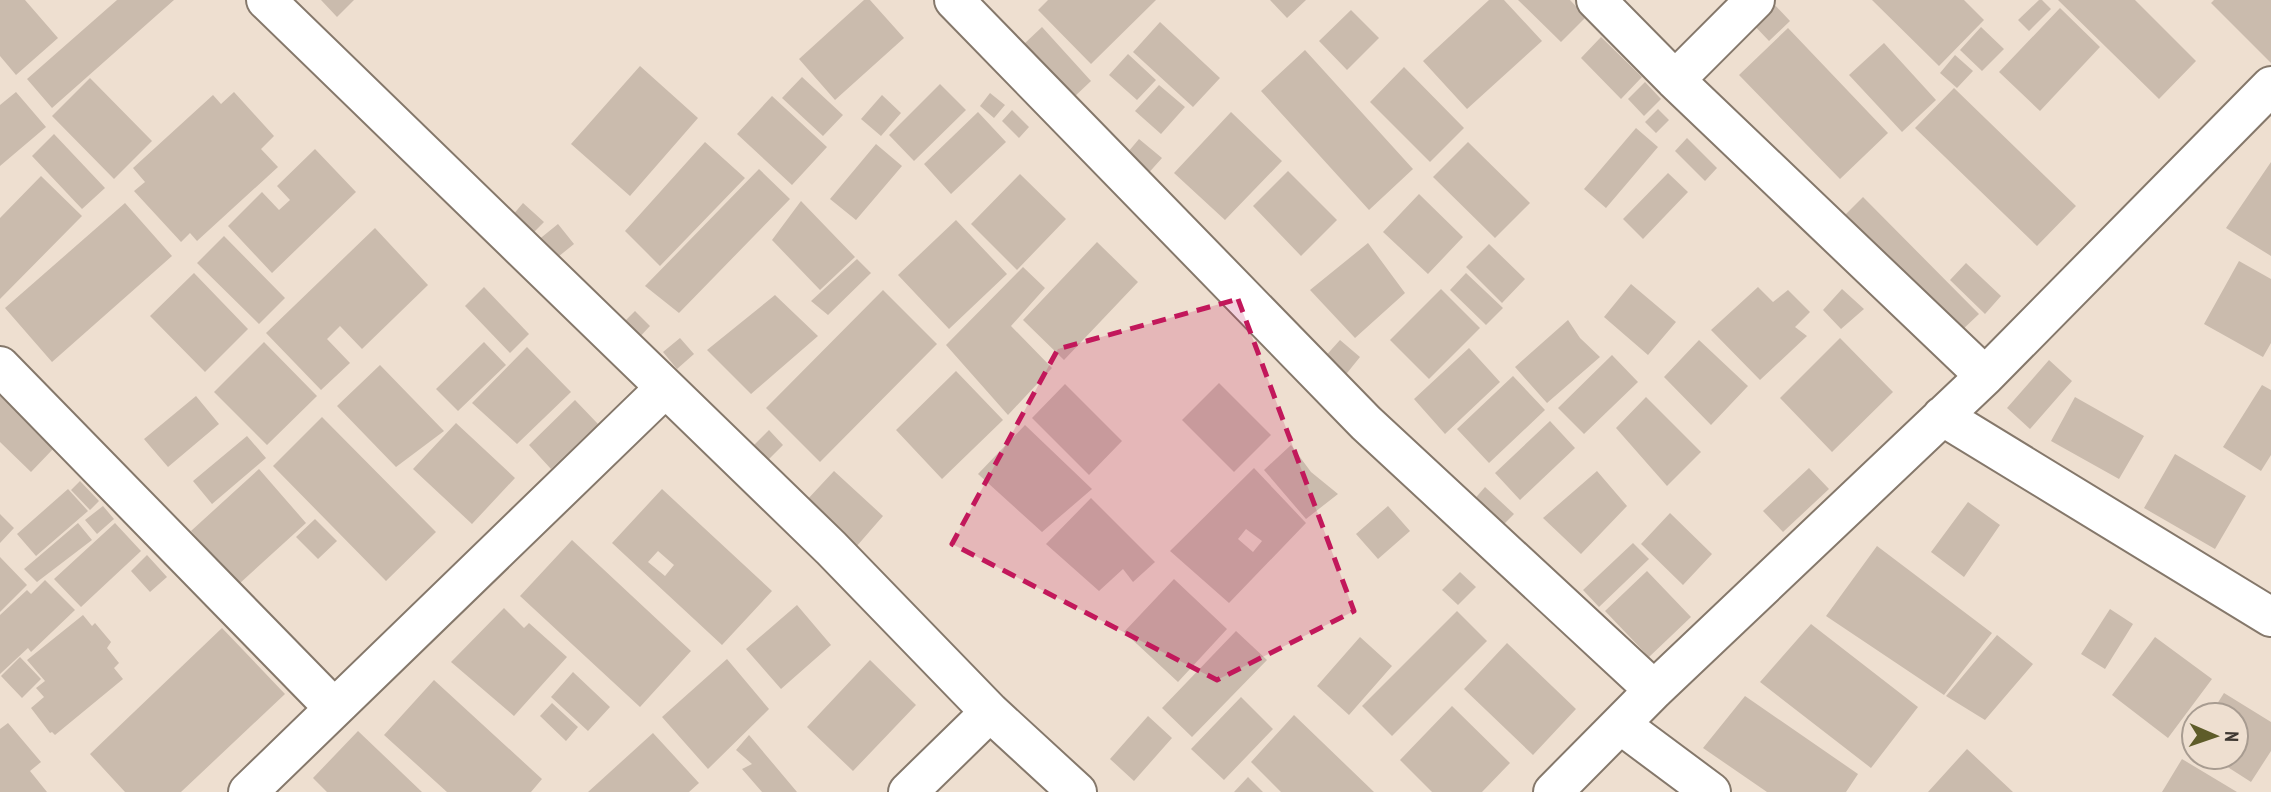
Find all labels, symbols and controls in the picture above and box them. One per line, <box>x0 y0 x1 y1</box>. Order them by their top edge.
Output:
north arrow <box>2180 701 2250 771</box>
text: N <box>2220 731 2244 742</box>

